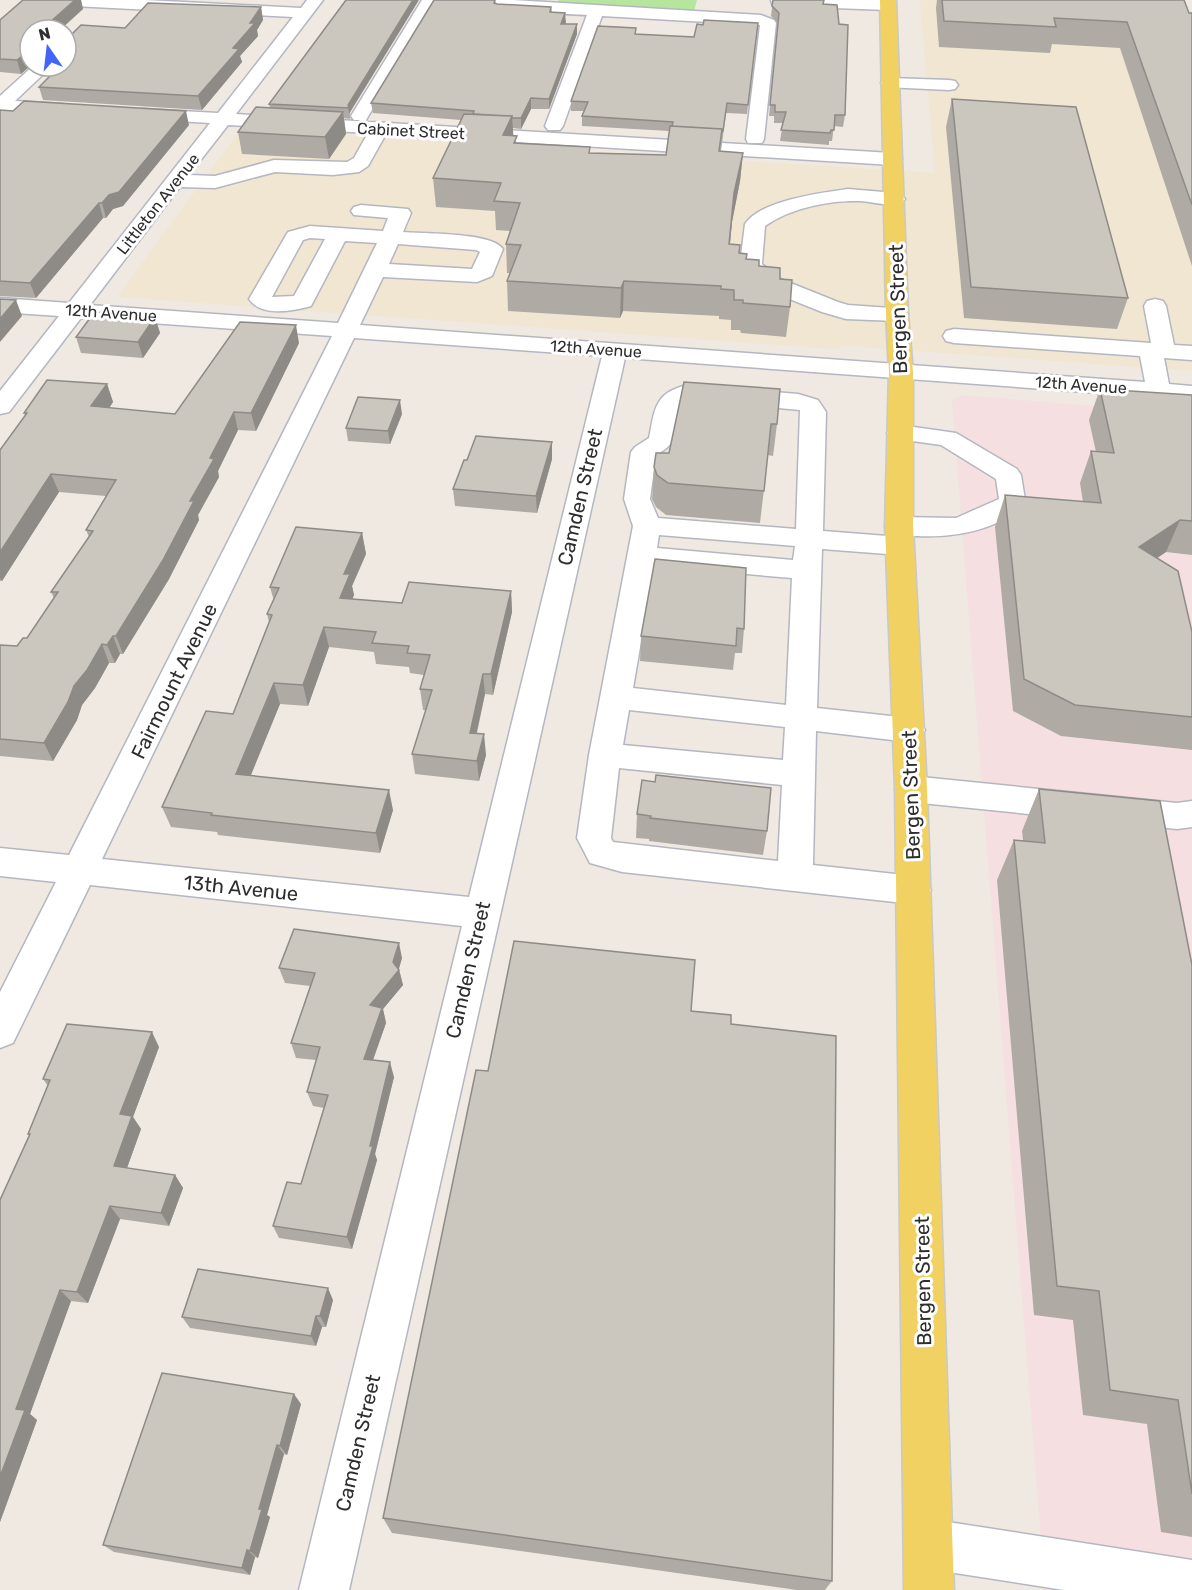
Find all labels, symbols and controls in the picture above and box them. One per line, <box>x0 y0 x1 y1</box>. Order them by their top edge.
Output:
north arrow <box>18 18 78 78</box>
text: N <box>37 23 52 45</box>
street label: Cabinet Street <box>357 119 465 143</box>
street label: Littleton Avenue <box>113 150 203 258</box>
street label: Bergen Street <box>884 243 912 374</box>
street label: 12th Avenue <box>65 300 157 326</box>
street label: 12th Avenue <box>550 336 642 362</box>
street label: 12th Avenue <box>1035 372 1127 398</box>
street label: Camden Street <box>553 426 607 568</box>
street label: Fairmount Avenue <box>126 599 222 763</box>
street label: Bergen Street <box>897 729 925 860</box>
street label: 13th Avenue <box>183 870 299 906</box>
street label: Camden Street <box>441 899 495 1041</box>
street label: Bergen Street <box>910 1216 936 1346</box>
street label: Camden Street <box>331 1372 385 1514</box>

